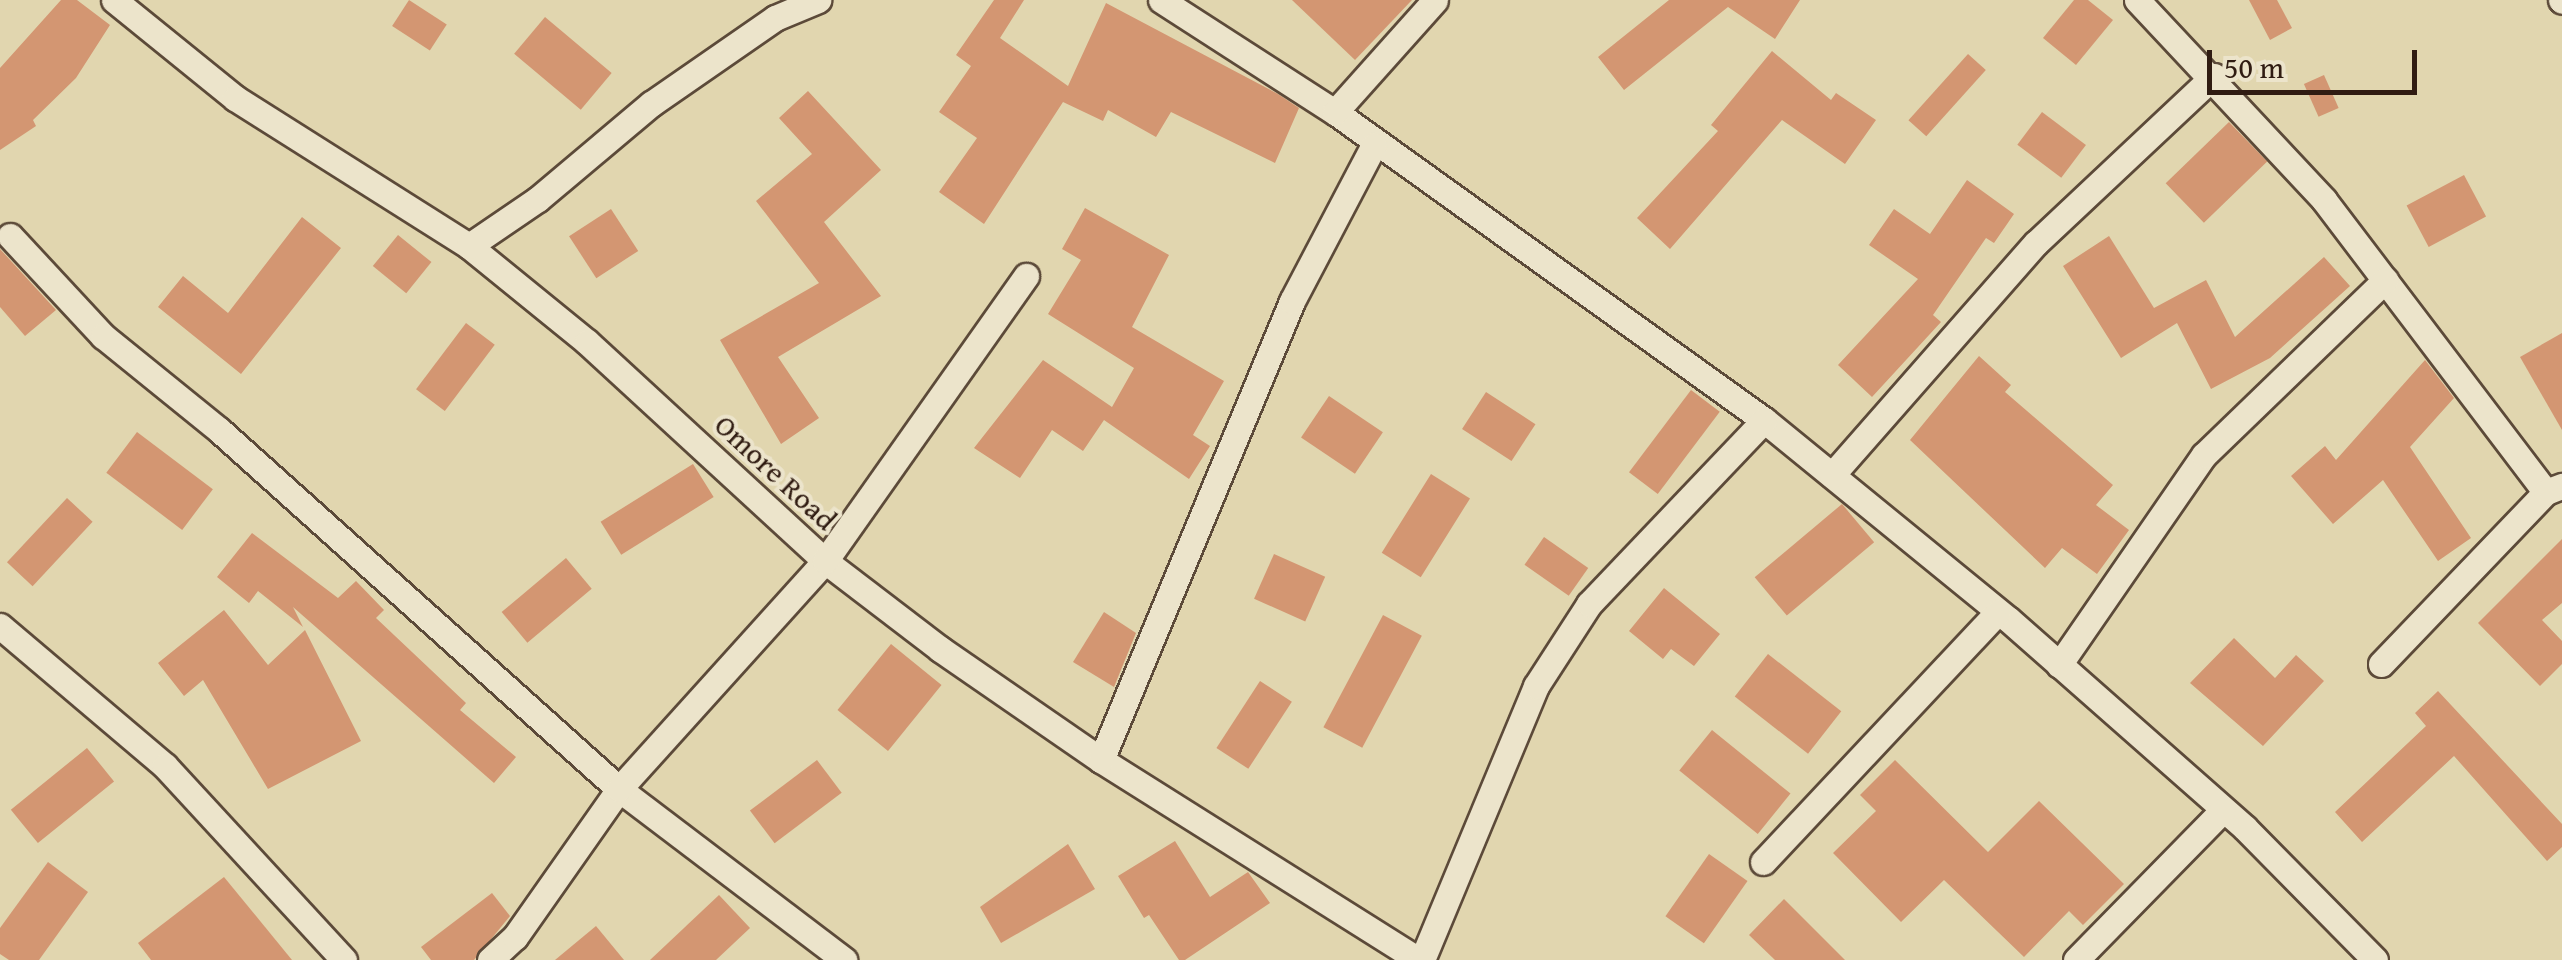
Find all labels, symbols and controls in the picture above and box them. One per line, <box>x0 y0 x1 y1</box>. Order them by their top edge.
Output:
scale bar <box>2212 30 2422 92</box>
text: 50 m <box>2224 45 2284 89</box>
street label: Omore Road <box>708 407 844 537</box>

